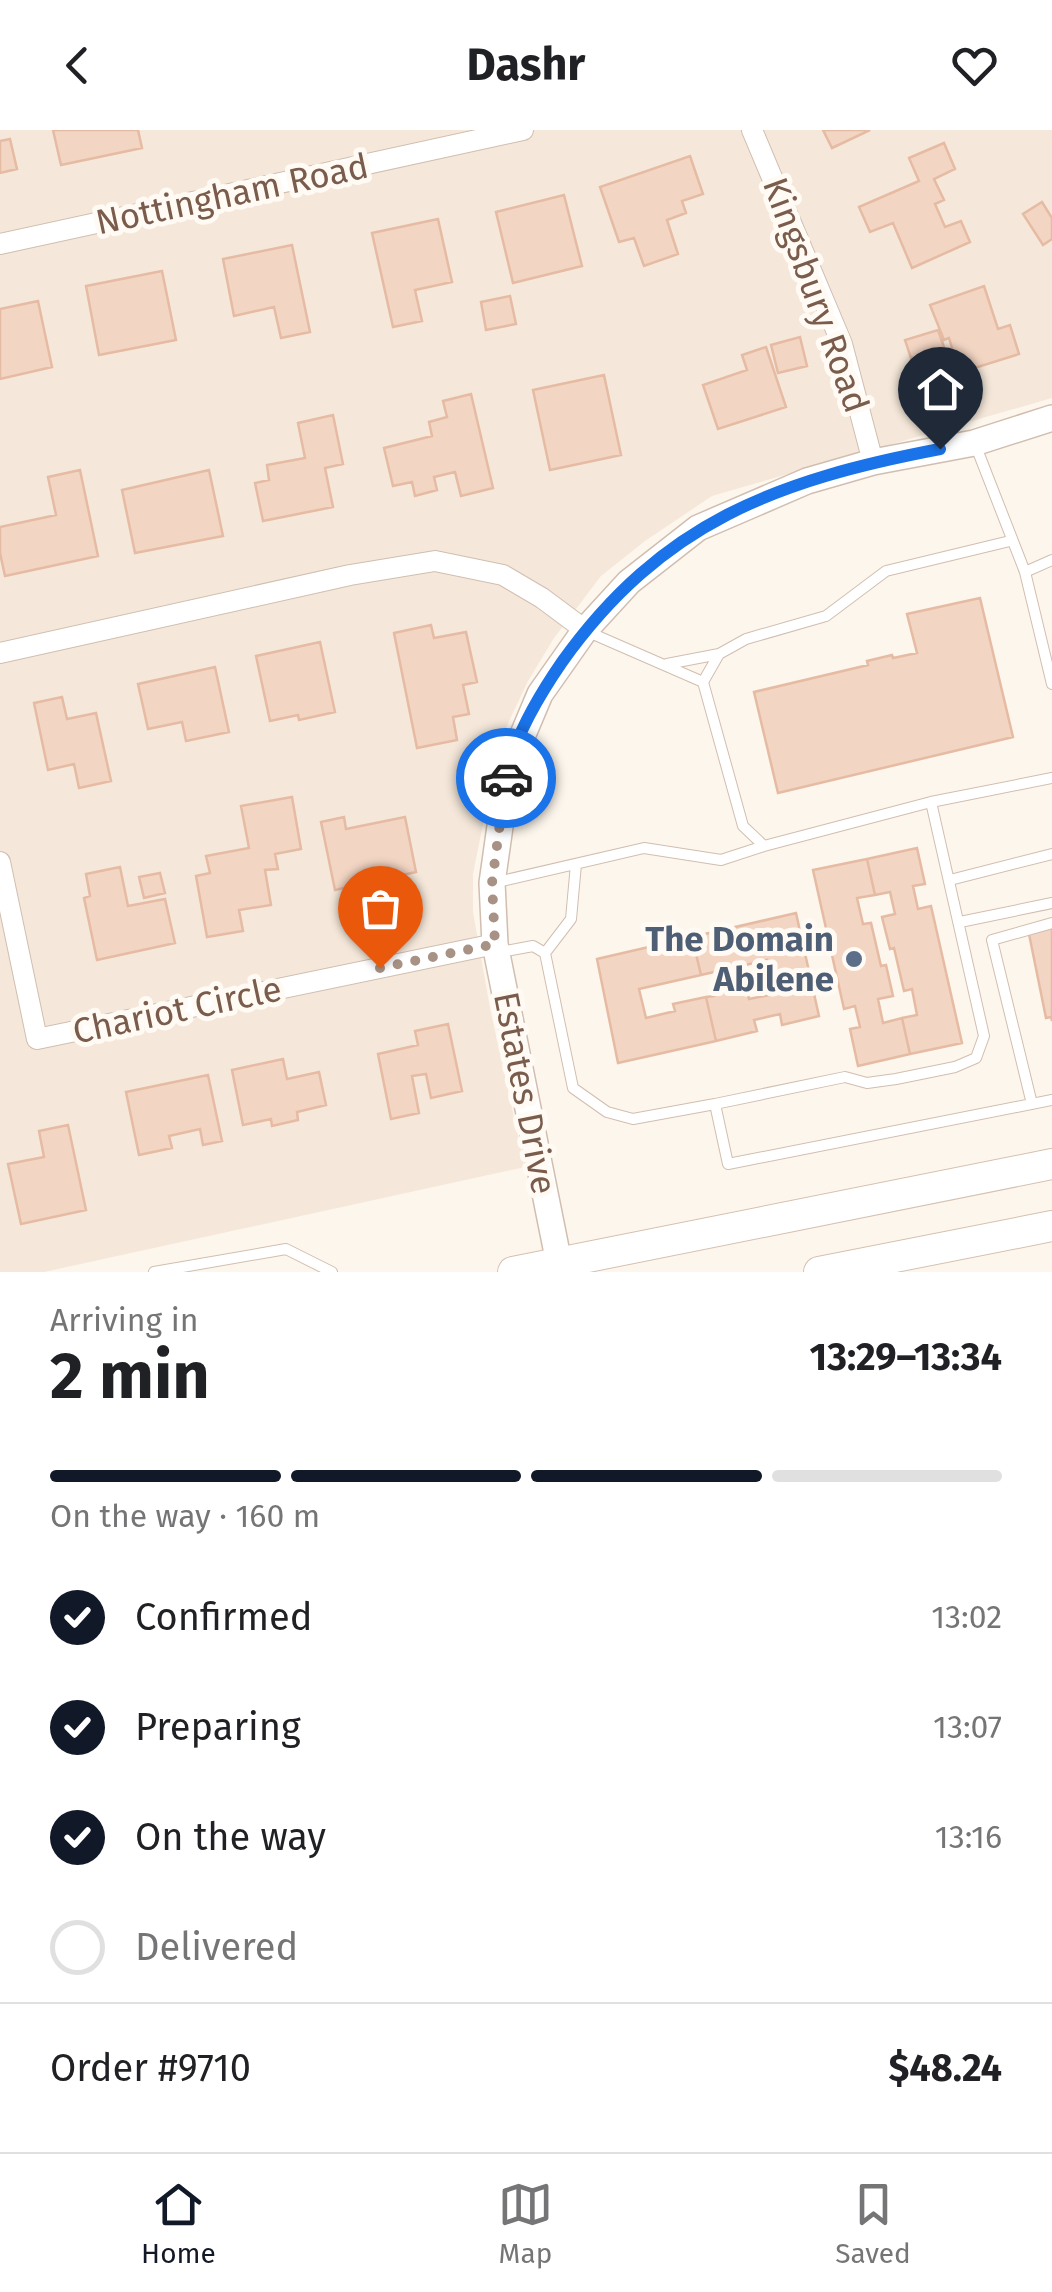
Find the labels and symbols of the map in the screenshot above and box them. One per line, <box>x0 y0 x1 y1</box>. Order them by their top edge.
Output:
street label: Nottingham Road <box>92 145 372 243</box>
street label: Kingsbury Road <box>754 172 878 418</box>
pin <box>898 347 983 450</box>
courier <box>456 728 556 828</box>
pin <box>338 866 423 969</box>
place label: The Domain Abilene <box>645 918 834 1000</box>
marker: The Domain Abilene <box>843 948 865 970</box>
street label: Chariot Circle <box>69 967 285 1053</box>
street label: Estates Drive <box>485 988 565 1198</box>

